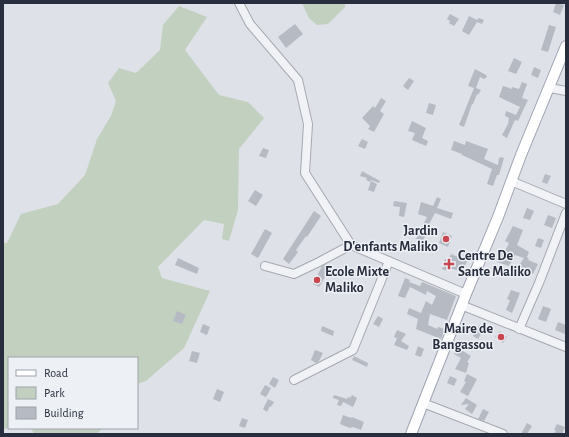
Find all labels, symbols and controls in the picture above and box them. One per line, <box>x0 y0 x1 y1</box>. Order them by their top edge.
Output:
place label: Jardin D'enfants Maliko <box>343 224 438 254</box>
marker: Jardin D'enfants Maliko <box>441 234 451 244</box>
place label: Centre De Sante Maliko <box>458 249 531 279</box>
marker: Centre De Sante Maliko <box>443 258 455 270</box>
place label: Ecole Mixte Maliko <box>325 265 389 295</box>
marker: Ecole Mixte Maliko <box>312 275 322 285</box>
place label: Maire de Bangassou <box>432 322 494 352</box>
marker: Maire de Bangassou <box>496 332 506 342</box>
legend <box>8 357 138 429</box>
text: Road <box>44 367 68 379</box>
text: Park <box>44 387 65 399</box>
text: Building <box>44 407 84 419</box>

